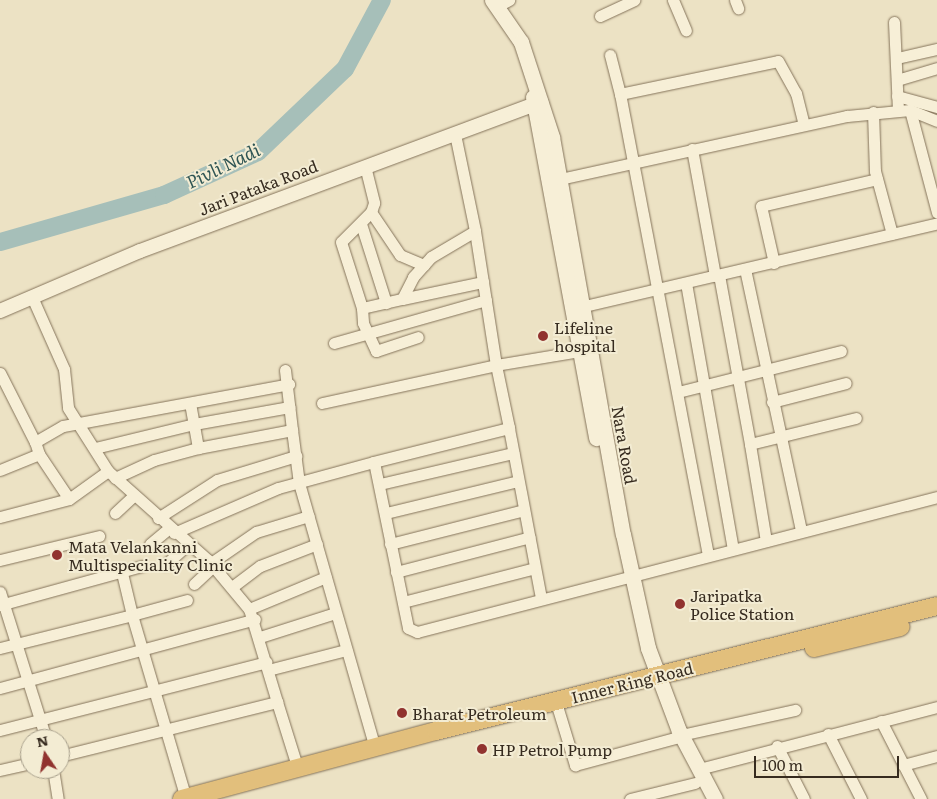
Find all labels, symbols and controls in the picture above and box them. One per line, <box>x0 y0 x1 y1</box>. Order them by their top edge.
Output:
water label: Pivli Nadi <box>183 139 263 193</box>
street label: Jari Pataka Road <box>196 155 320 219</box>
place label: Lifeline hospital <box>554 317 616 355</box>
marker: Lifeline hospital <box>536 329 550 343</box>
street label: Nara Road <box>609 404 641 486</box>
place label: Mata Velankanni Multispeciality Clinic <box>68 536 232 574</box>
marker: Mata Velankanni Multispeciality Clinic <box>50 548 64 562</box>
place label: Jaripatka Police Station <box>690 585 794 623</box>
marker: Jaripatka Police Station <box>674 598 686 610</box>
street label: Inner Ring Road <box>569 658 695 706</box>
place label: Bharat Petroleum <box>412 703 546 723</box>
marker: Bharat Petroleum <box>396 707 408 719</box>
north arrow <box>20 729 70 779</box>
text: N <box>34 729 50 751</box>
place label: HP Petrol Pump <box>492 739 612 759</box>
marker: HP Petrol Pump <box>476 743 488 755</box>
scale bar <box>757 746 902 778</box>
text: 100 m <box>762 753 803 776</box>

